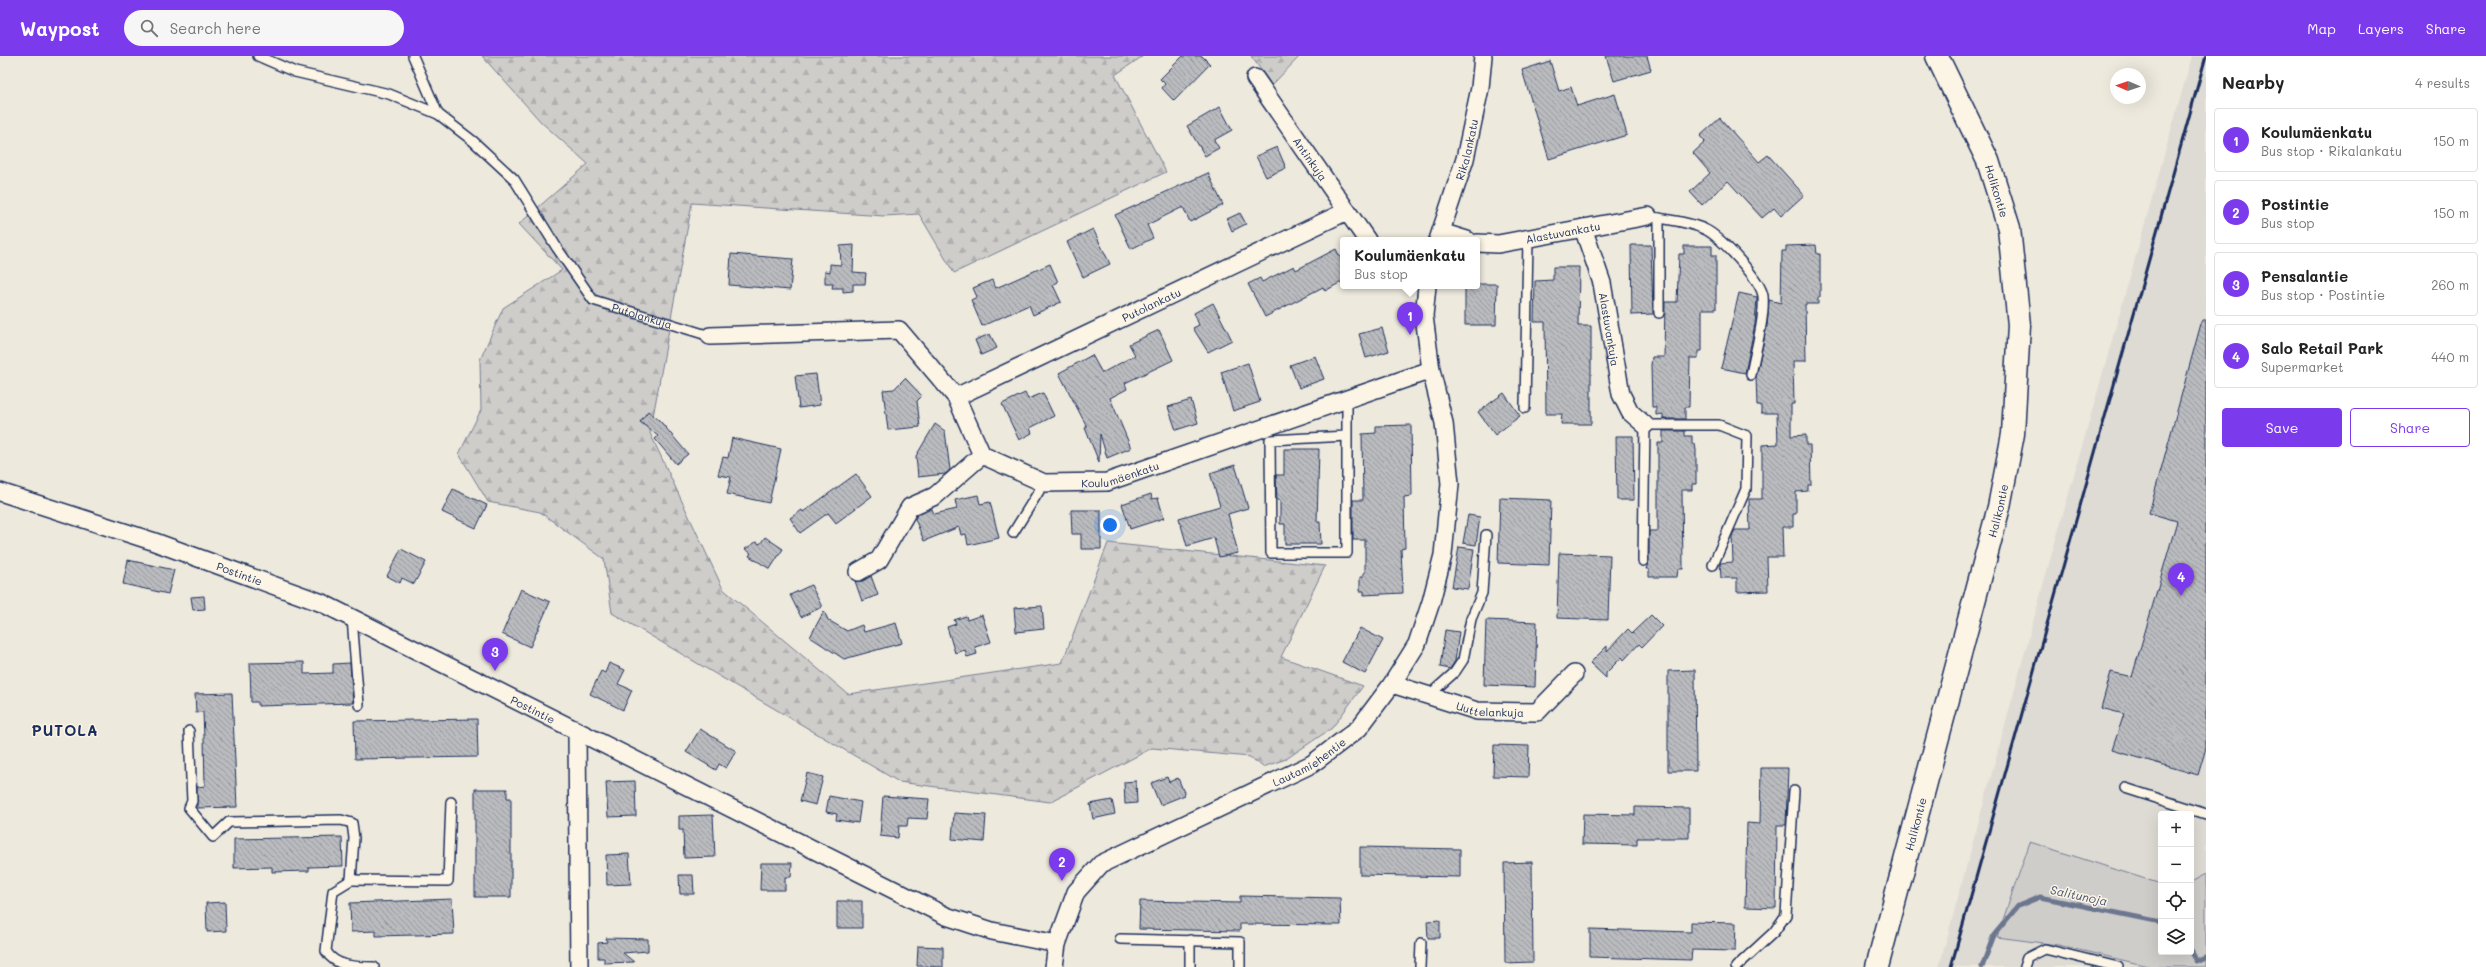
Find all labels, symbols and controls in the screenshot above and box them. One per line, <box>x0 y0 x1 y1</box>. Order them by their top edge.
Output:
search box <box>124 10 404 46</box>
text: Waypost <box>20 16 100 41</box>
icon: search <box>138 17 160 39</box>
text: Search here <box>170 18 261 38</box>
text: Map <box>2307 19 2336 38</box>
text: Layers <box>2358 19 2404 38</box>
text: Share <box>2426 19 2466 38</box>
north arrow <box>2110 68 2146 104</box>
text: Nearby <box>2222 71 2284 93</box>
text: 4 results <box>2415 74 2470 91</box>
street label: Rikalankatu <box>1451 117 1481 182</box>
text: Koulumäenkatu <box>2261 122 2372 142</box>
text: 1 <box>2233 132 2239 149</box>
text: 150 m <box>2433 132 2469 149</box>
street label: Antinkuja <box>1290 134 1331 184</box>
text: Bus stop · Rikalankatu <box>2261 142 2402 159</box>
street label: Halikontie <box>1982 163 2012 219</box>
text: Postintie <box>2261 194 2329 214</box>
text: 2 <box>2232 204 2240 221</box>
text: 150 m <box>2433 204 2469 221</box>
text: Bus stop <box>2261 214 2314 231</box>
street label: Alastuvankatu <box>1524 218 1602 246</box>
popup <box>1340 237 1480 289</box>
text: Koulumäenkatu <box>1354 245 1466 265</box>
text: Bus stop <box>1354 265 1408 282</box>
text: Pensalantie <box>2261 266 2348 286</box>
text: 3 <box>2232 276 2240 293</box>
text: 260 m <box>2431 276 2469 293</box>
street label: Putolankatu <box>1119 284 1183 325</box>
text: Bus stop · Postintie <box>2261 286 2385 303</box>
street label: Alastuvankuja <box>1596 291 1624 367</box>
street label: Putolankuja <box>610 299 674 332</box>
pin: 1 <box>1397 302 1423 335</box>
text: Salo Retail Park <box>2261 338 2383 358</box>
text: 4 <box>2232 348 2240 365</box>
text: 440 m <box>2431 348 2469 365</box>
text: Supermarket <box>2261 358 2344 375</box>
button: Save <box>2222 408 2342 447</box>
button: Share <box>2350 408 2470 447</box>
street label: Koulumäenkatu <box>1081 457 1161 490</box>
street label: Halikontie <box>1984 483 2011 539</box>
your location <box>1100 515 1120 535</box>
street label: Postintie <box>215 558 265 588</box>
pin: 4 <box>2168 563 2194 596</box>
pin: 3 <box>482 638 508 671</box>
street label: Postintie <box>508 692 558 727</box>
street label: Uuttelankuja <box>1455 697 1524 719</box>
district label: PUTOLA <box>31 720 99 740</box>
street label: Lautamiehentie <box>1270 734 1349 789</box>
street label: Halikontie <box>1901 796 1929 852</box>
map controls <box>2158 811 2194 955</box>
button: + <box>2158 811 2194 847</box>
button: − <box>2158 847 2194 883</box>
pin: 2 <box>1049 848 1075 881</box>
water label: Salitunoja <box>2049 881 2109 909</box>
button: locate <box>2158 883 2194 919</box>
button: layers <box>2158 919 2194 955</box>

